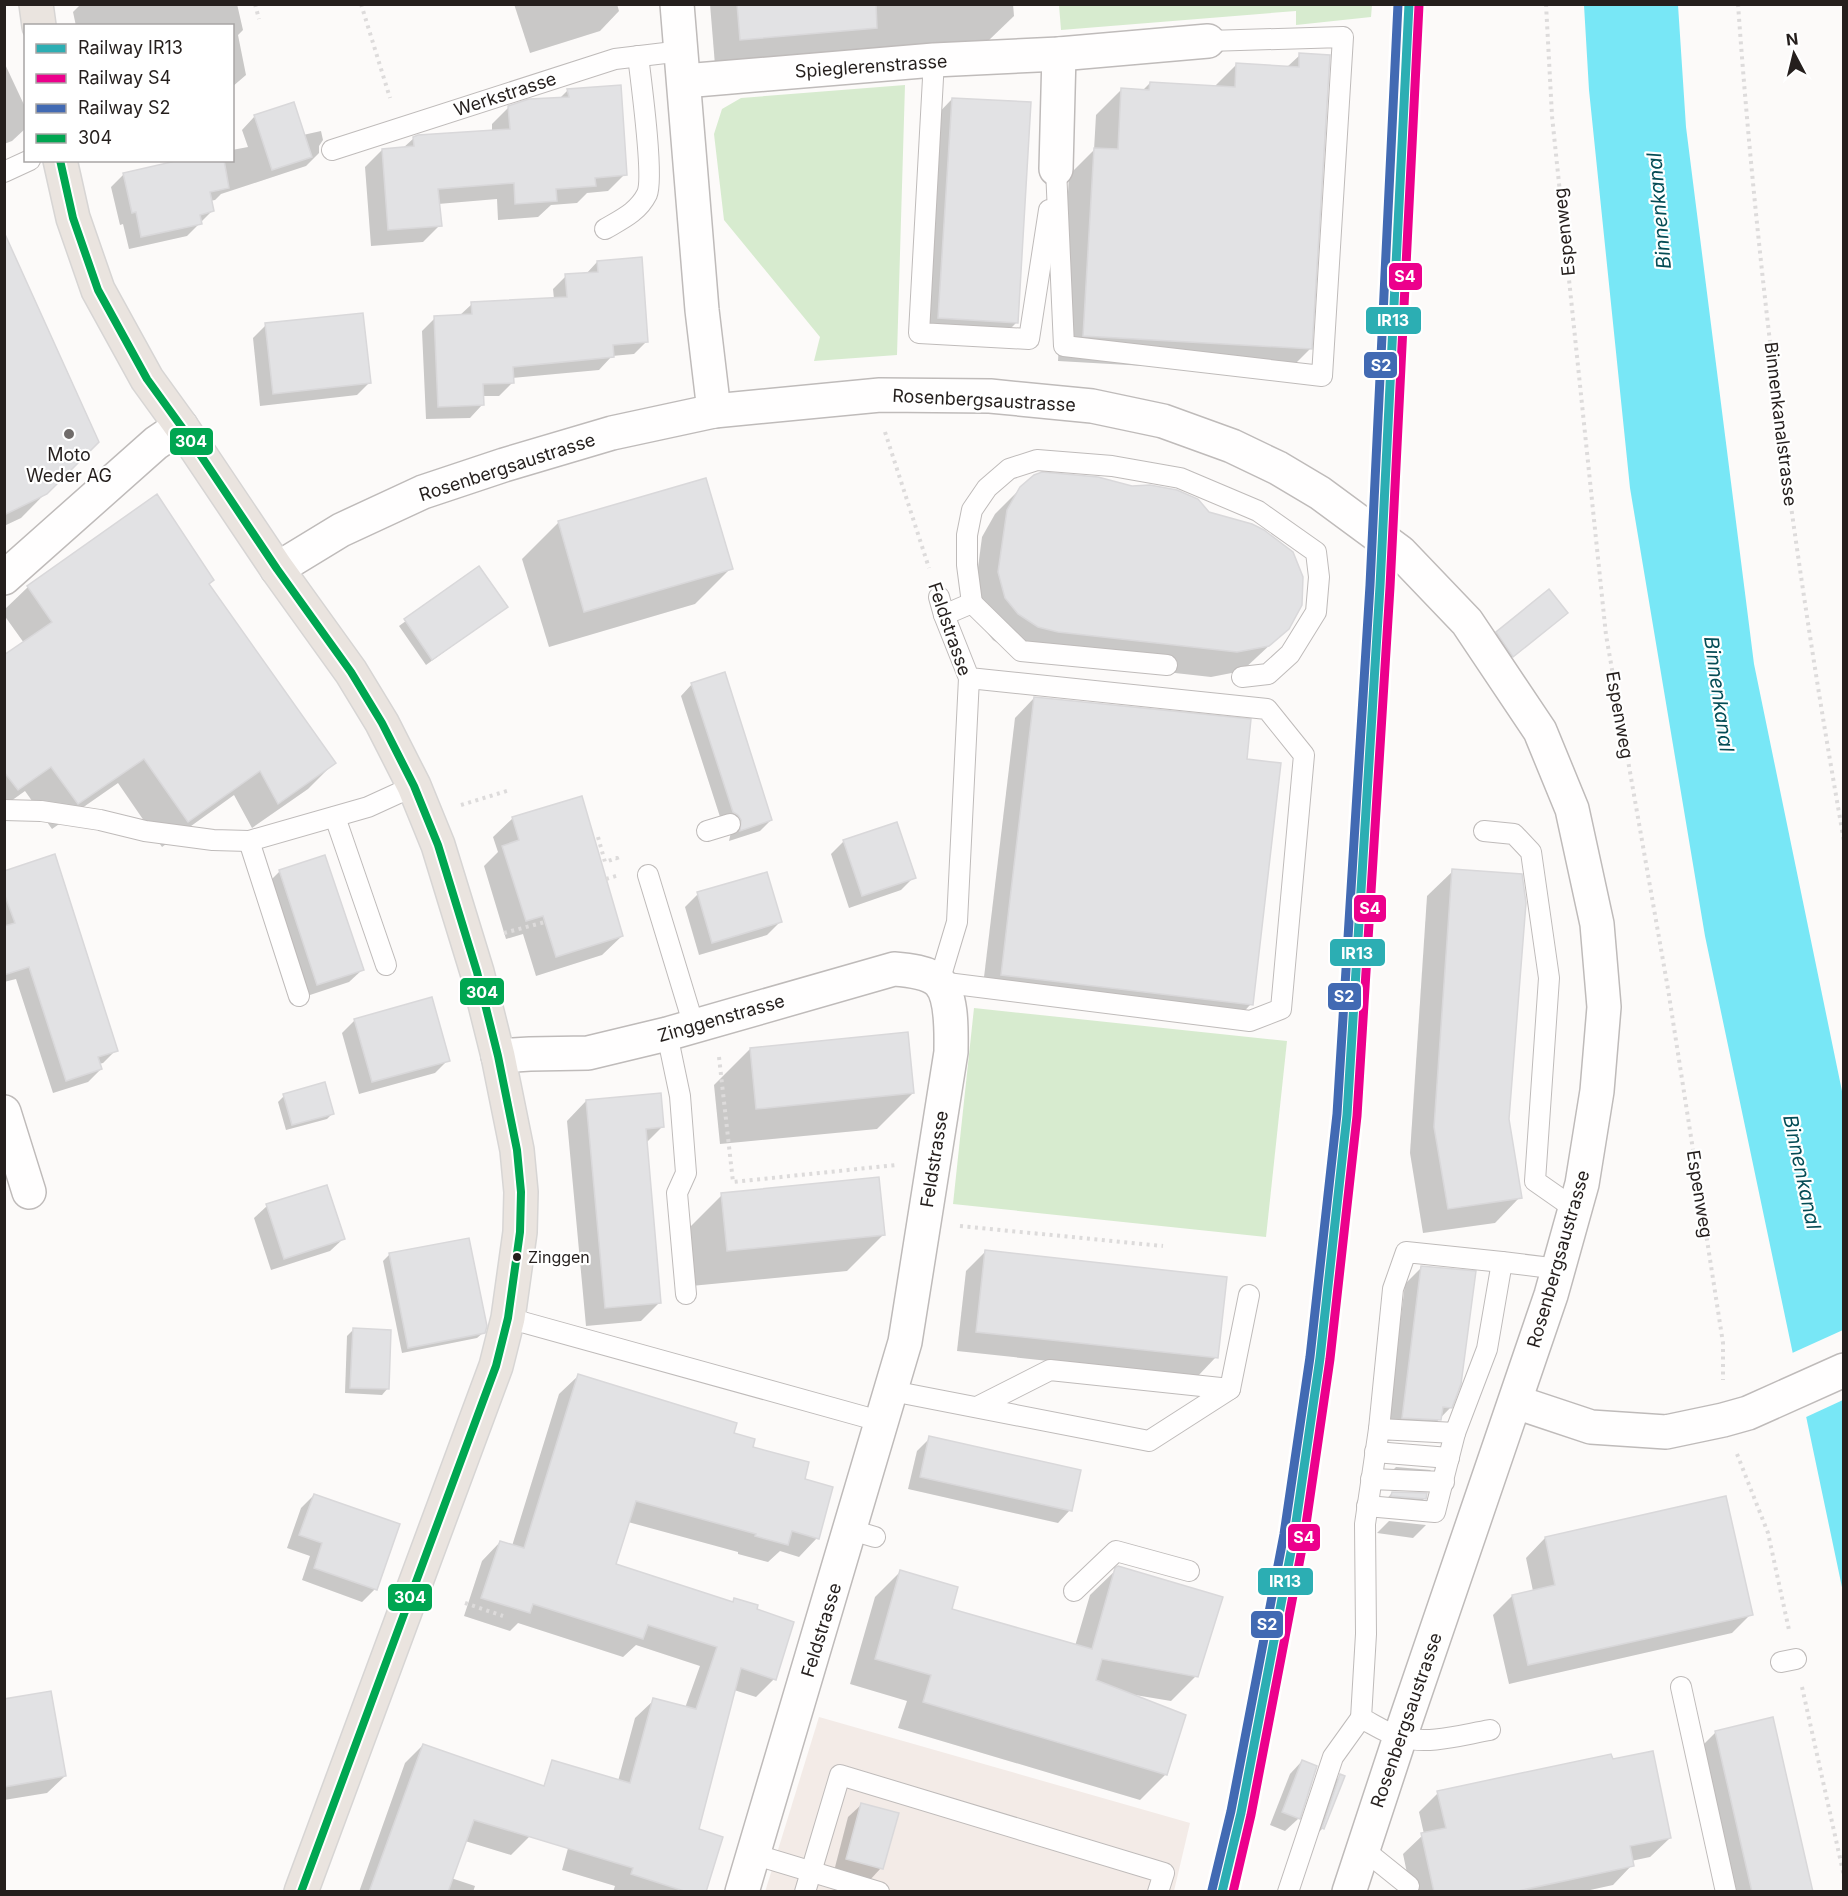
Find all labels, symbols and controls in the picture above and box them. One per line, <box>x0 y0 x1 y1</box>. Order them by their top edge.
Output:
legend <box>24 24 234 162</box>
north arrow <box>1764 24 1824 84</box>
text: N <box>1785 28 1799 50</box>
text: Railway IR13 <box>78 37 183 58</box>
street label: Spieglerenstrasse <box>794 50 948 82</box>
text: Railway S4 <box>78 67 171 88</box>
street label: Werkstrasse <box>451 68 559 120</box>
text: Railway S2 <box>78 97 171 118</box>
text: 304 <box>78 127 112 148</box>
water label: Binnenkanal <box>1642 152 1676 270</box>
street label: Espenweg <box>1549 187 1579 277</box>
line badge: S4 <box>1388 262 1423 291</box>
text: S4 <box>1394 266 1416 286</box>
line badge: IR13 <box>1365 306 1422 335</box>
text: IR13 <box>1377 310 1409 330</box>
street label: Binnenkanalstrasse <box>1760 341 1802 507</box>
line badge: S2 <box>1363 351 1398 379</box>
text: S2 <box>1371 355 1391 375</box>
street label: Rosenbergsaustrasse <box>892 385 1076 415</box>
marker: Moto Weder AG <box>62 427 76 441</box>
line badge: 304 <box>169 427 214 456</box>
street label: Rosenbergsaustrasse <box>416 429 598 505</box>
text: 304 <box>175 431 207 451</box>
place label: Moto Weder AG <box>26 444 112 486</box>
street label: Feldstrasse <box>924 579 976 679</box>
water label: Binnenkanal <box>1699 635 1739 754</box>
street label: Espenweg <box>1602 670 1638 760</box>
line badge: S4 <box>1353 894 1387 923</box>
text: S4 <box>1359 898 1381 918</box>
line badge: IR13 <box>1329 938 1386 967</box>
text: IR13 <box>1341 943 1373 963</box>
line badge: 304 <box>459 977 505 1006</box>
text: 304 <box>466 982 498 1002</box>
line badge: S2 <box>1327 982 1362 1011</box>
text: S2 <box>1334 986 1354 1006</box>
street label: Zinggenstrasse <box>655 990 787 1046</box>
street label: Feldstrasse <box>916 1109 952 1209</box>
water label: Binnenkanal <box>1778 1112 1826 1232</box>
street label: Espenweg <box>1683 1149 1717 1239</box>
street label: Rosenbergsaustrasse <box>1523 1168 1593 1350</box>
place label: Zinggen <box>528 1247 590 1267</box>
marker: Zinggen <box>511 1251 523 1263</box>
line badge: S4 <box>1287 1523 1321 1552</box>
text: S4 <box>1293 1527 1315 1547</box>
line badge: IR13 <box>1257 1567 1314 1596</box>
text: IR13 <box>1269 1571 1301 1591</box>
street label: Feldstrasse <box>797 1580 845 1680</box>
line badge: 304 <box>387 1583 433 1612</box>
text: 304 <box>394 1587 426 1607</box>
line badge: S2 <box>1250 1610 1284 1639</box>
text: S2 <box>1257 1614 1277 1634</box>
street label: Rosenbergsaustrasse <box>1366 1630 1446 1810</box>

